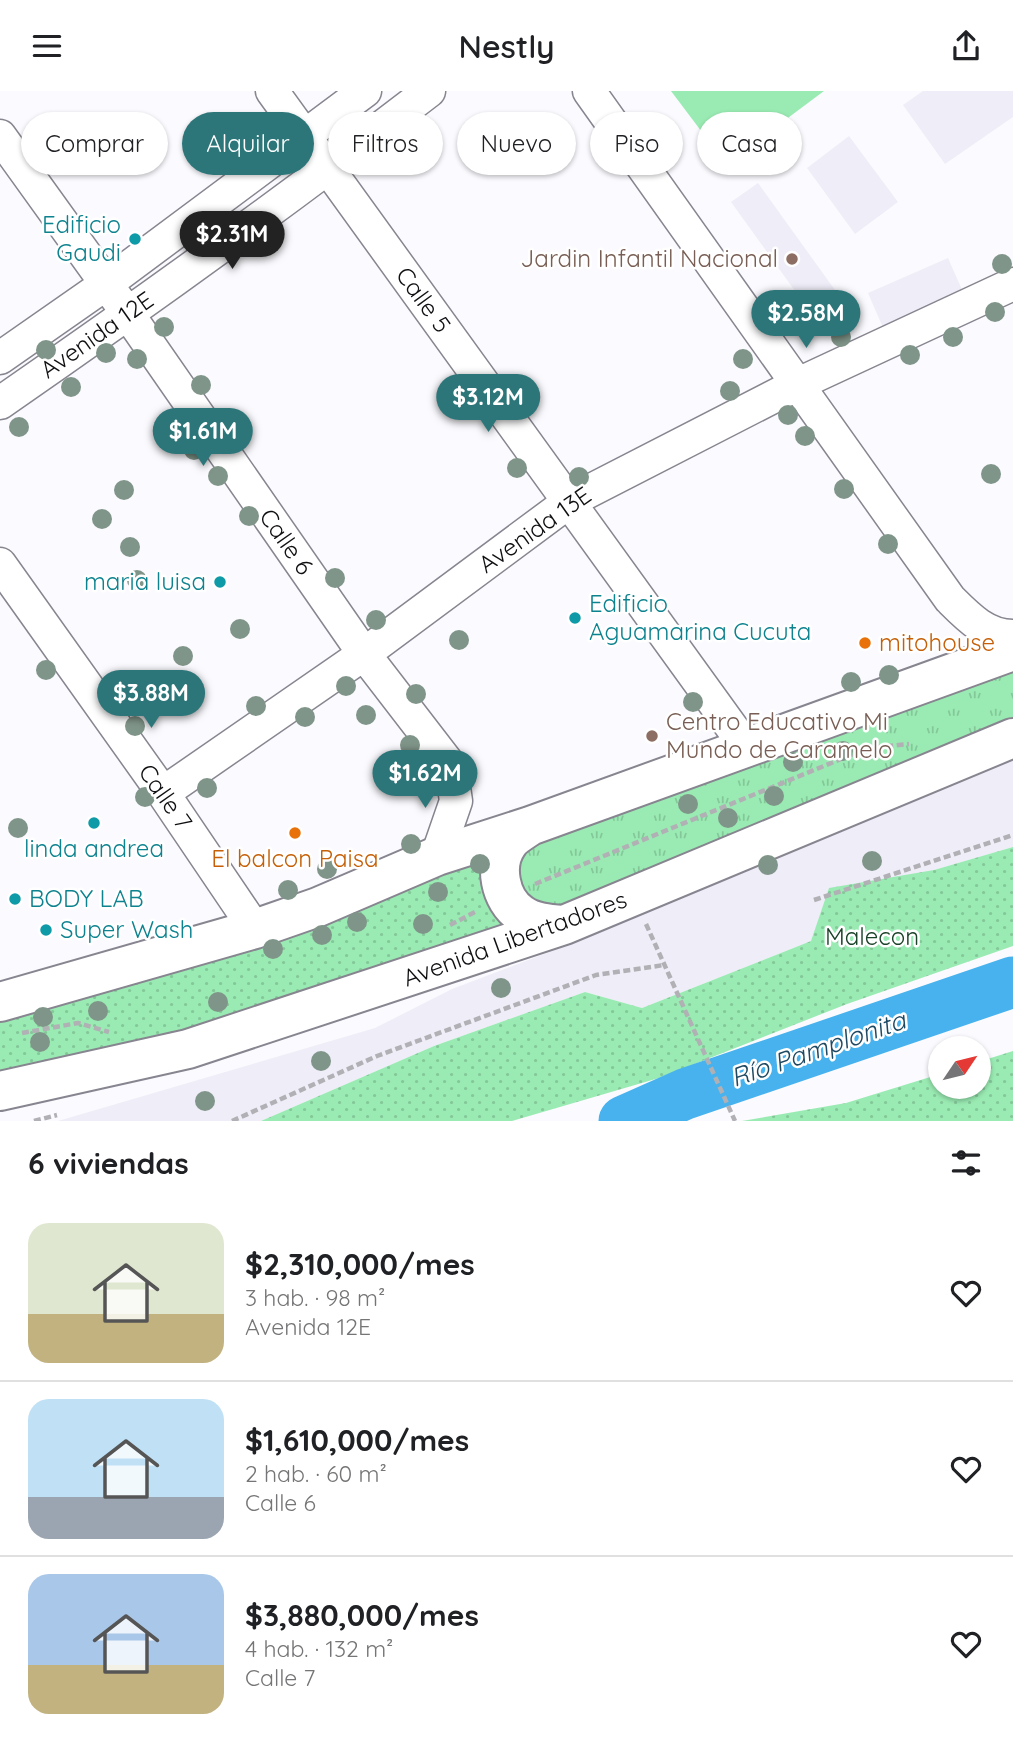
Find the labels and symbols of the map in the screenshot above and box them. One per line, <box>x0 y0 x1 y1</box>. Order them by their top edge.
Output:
place label: Edificio Gaudi <box>42 209 121 267</box>
pin: $2.31M <box>175 211 289 271</box>
marker: Edificio Gaudi <box>127 231 143 247</box>
place label: Jardin Infantil Nacional <box>521 243 778 273</box>
marker: Jardin Infantil Nacional <box>784 251 800 267</box>
street label: Calle 5 <box>390 261 458 338</box>
street label: Avenida 12E <box>34 284 159 384</box>
pin: $2.58M <box>749 291 863 350</box>
pin: $3.12M <box>431 375 545 434</box>
pin: $1.61M <box>146 409 260 468</box>
street label: Avenida 13E <box>472 479 597 579</box>
street label: Calle 6 <box>253 502 320 580</box>
place label: maria luisa <box>84 566 206 596</box>
marker: maria luisa <box>212 574 228 590</box>
place label: Edificio Aguamarina Cucuta <box>589 588 811 646</box>
marker: Edificio Aguamarina Cucuta <box>567 610 583 626</box>
place label: mitohouse <box>879 627 995 657</box>
marker: mitohouse <box>857 635 873 651</box>
pin: $3.88M <box>94 671 208 730</box>
place label: Centro Educativo Mi Mundo de Caramelo <box>666 706 893 764</box>
marker: Centro Educativo Mi Mundo de Caramelo <box>644 728 660 744</box>
pin: $1.62M <box>368 751 482 810</box>
street label: Calle 7 <box>132 758 199 835</box>
marker: linda andrea <box>86 815 102 831</box>
marker: El balcon Paisa <box>287 825 303 841</box>
place label: linda andrea <box>24 833 164 863</box>
place label: El balcon Paisa <box>211 843 379 873</box>
place label: BODY LAB <box>29 883 144 913</box>
street label: Avenida Libertadores <box>399 884 631 993</box>
marker: BODY LAB <box>7 891 23 907</box>
place label: Super Wash <box>60 914 193 944</box>
park label: Malecon <box>825 921 919 951</box>
marker: Super Wash <box>38 922 54 938</box>
water label: Río Pamplonita <box>726 1003 911 1094</box>
north arrow <box>928 1036 990 1099</box>

